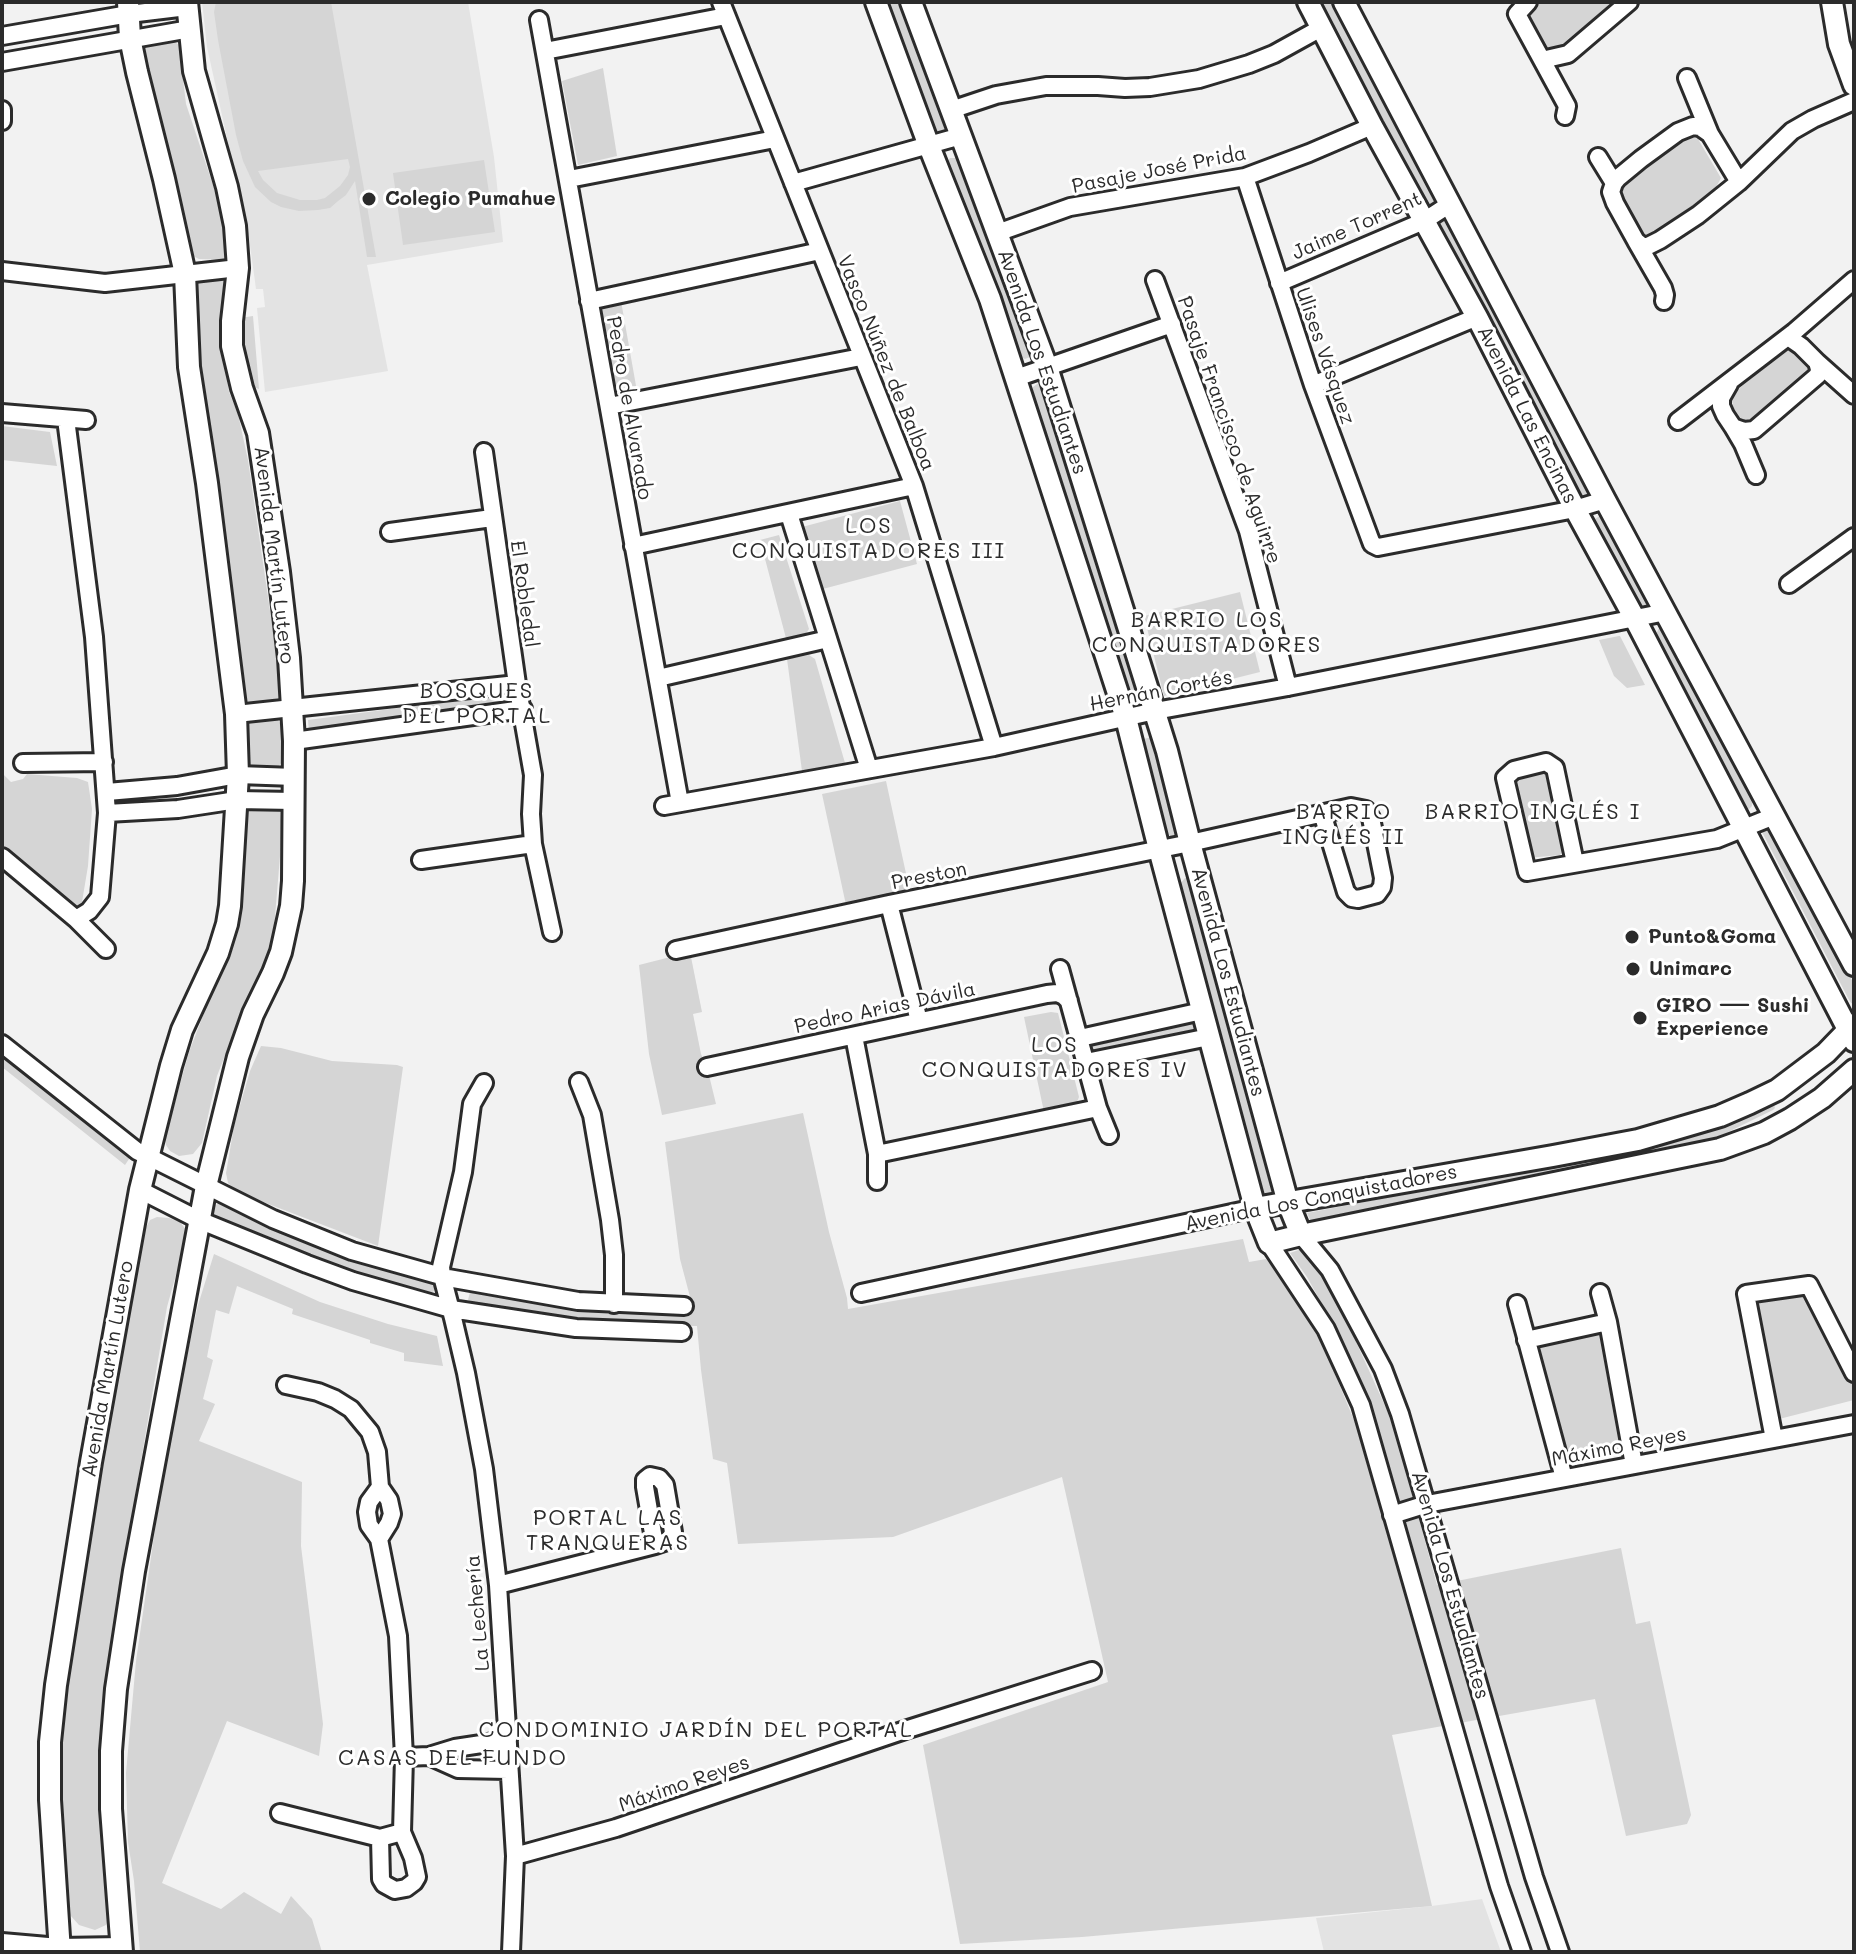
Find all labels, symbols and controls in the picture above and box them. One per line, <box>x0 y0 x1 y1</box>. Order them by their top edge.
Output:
street label: Pasaje José Prida <box>1070 141 1248 199</box>
place label: Colegio Pumahue <box>385 187 556 211</box>
street label: Jaime Torrent <box>1288 187 1426 265</box>
marker: Colegio Pumahue <box>360 190 378 208</box>
street label: Avenida Los Estudiantes <box>992 246 1092 478</box>
street label: Vasco Núñez de Balboa <box>832 252 940 474</box>
street label: Ulises Vásquez <box>1290 284 1360 428</box>
street label: Pasaje Francisco de Aguirre <box>1172 293 1286 567</box>
street label: Pedro de Alvarado <box>601 314 657 502</box>
street label: Avenida Las Encinas <box>1472 322 1582 508</box>
street label: Avenida Martín Lutero <box>249 445 299 665</box>
district label: LOS CONQUISTADORES III <box>732 513 1006 564</box>
street label: El Robledal <box>505 539 543 649</box>
district label: BARRIO LOS CONQUISTADORES <box>1092 607 1322 658</box>
street label: Hernán Cortés <box>1087 665 1235 717</box>
district label: BOSQUES DEL PORTAL <box>402 678 552 730</box>
district label: BARRIO INGLÉS II <box>1282 799 1406 850</box>
district label: BARRIO INGLÉS I <box>1425 799 1641 825</box>
street label: Preston <box>889 857 969 895</box>
street label: Avenida Los Estudiantes <box>1186 865 1270 1099</box>
place label: Punto&Goma <box>1648 925 1776 949</box>
marker: Punto&Goma <box>1623 928 1641 946</box>
place label: Unimarc <box>1649 957 1732 981</box>
marker: Unimarc <box>1624 960 1642 978</box>
street label: Pedro Arias Dávila <box>792 977 978 1039</box>
place label: GIRO — Sushi Experience <box>1656 994 1809 1041</box>
marker: GIRO — Sushi Experience <box>1631 1009 1649 1027</box>
district label: LOS CONQUISTADORES IV <box>921 1032 1189 1084</box>
street label: Avenida Los Conquistadores <box>1183 1160 1459 1236</box>
street label: Avenida Martín Lutero <box>77 1259 139 1479</box>
street label: Máximo Reyes <box>1550 1422 1688 1472</box>
street label: Avenida Los Estudiantes <box>1406 1468 1494 1702</box>
district label: PORTAL LAS TRANQUERAS <box>526 1505 690 1556</box>
street label: La Lechería <box>461 1554 495 1672</box>
district label: CONDOMINIO JARDÍN DEL PORTAL <box>478 1717 914 1743</box>
district label: CASAS DEL FUNDO <box>338 1745 568 1771</box>
street label: Máximo Reyes <box>615 1750 753 1818</box>

